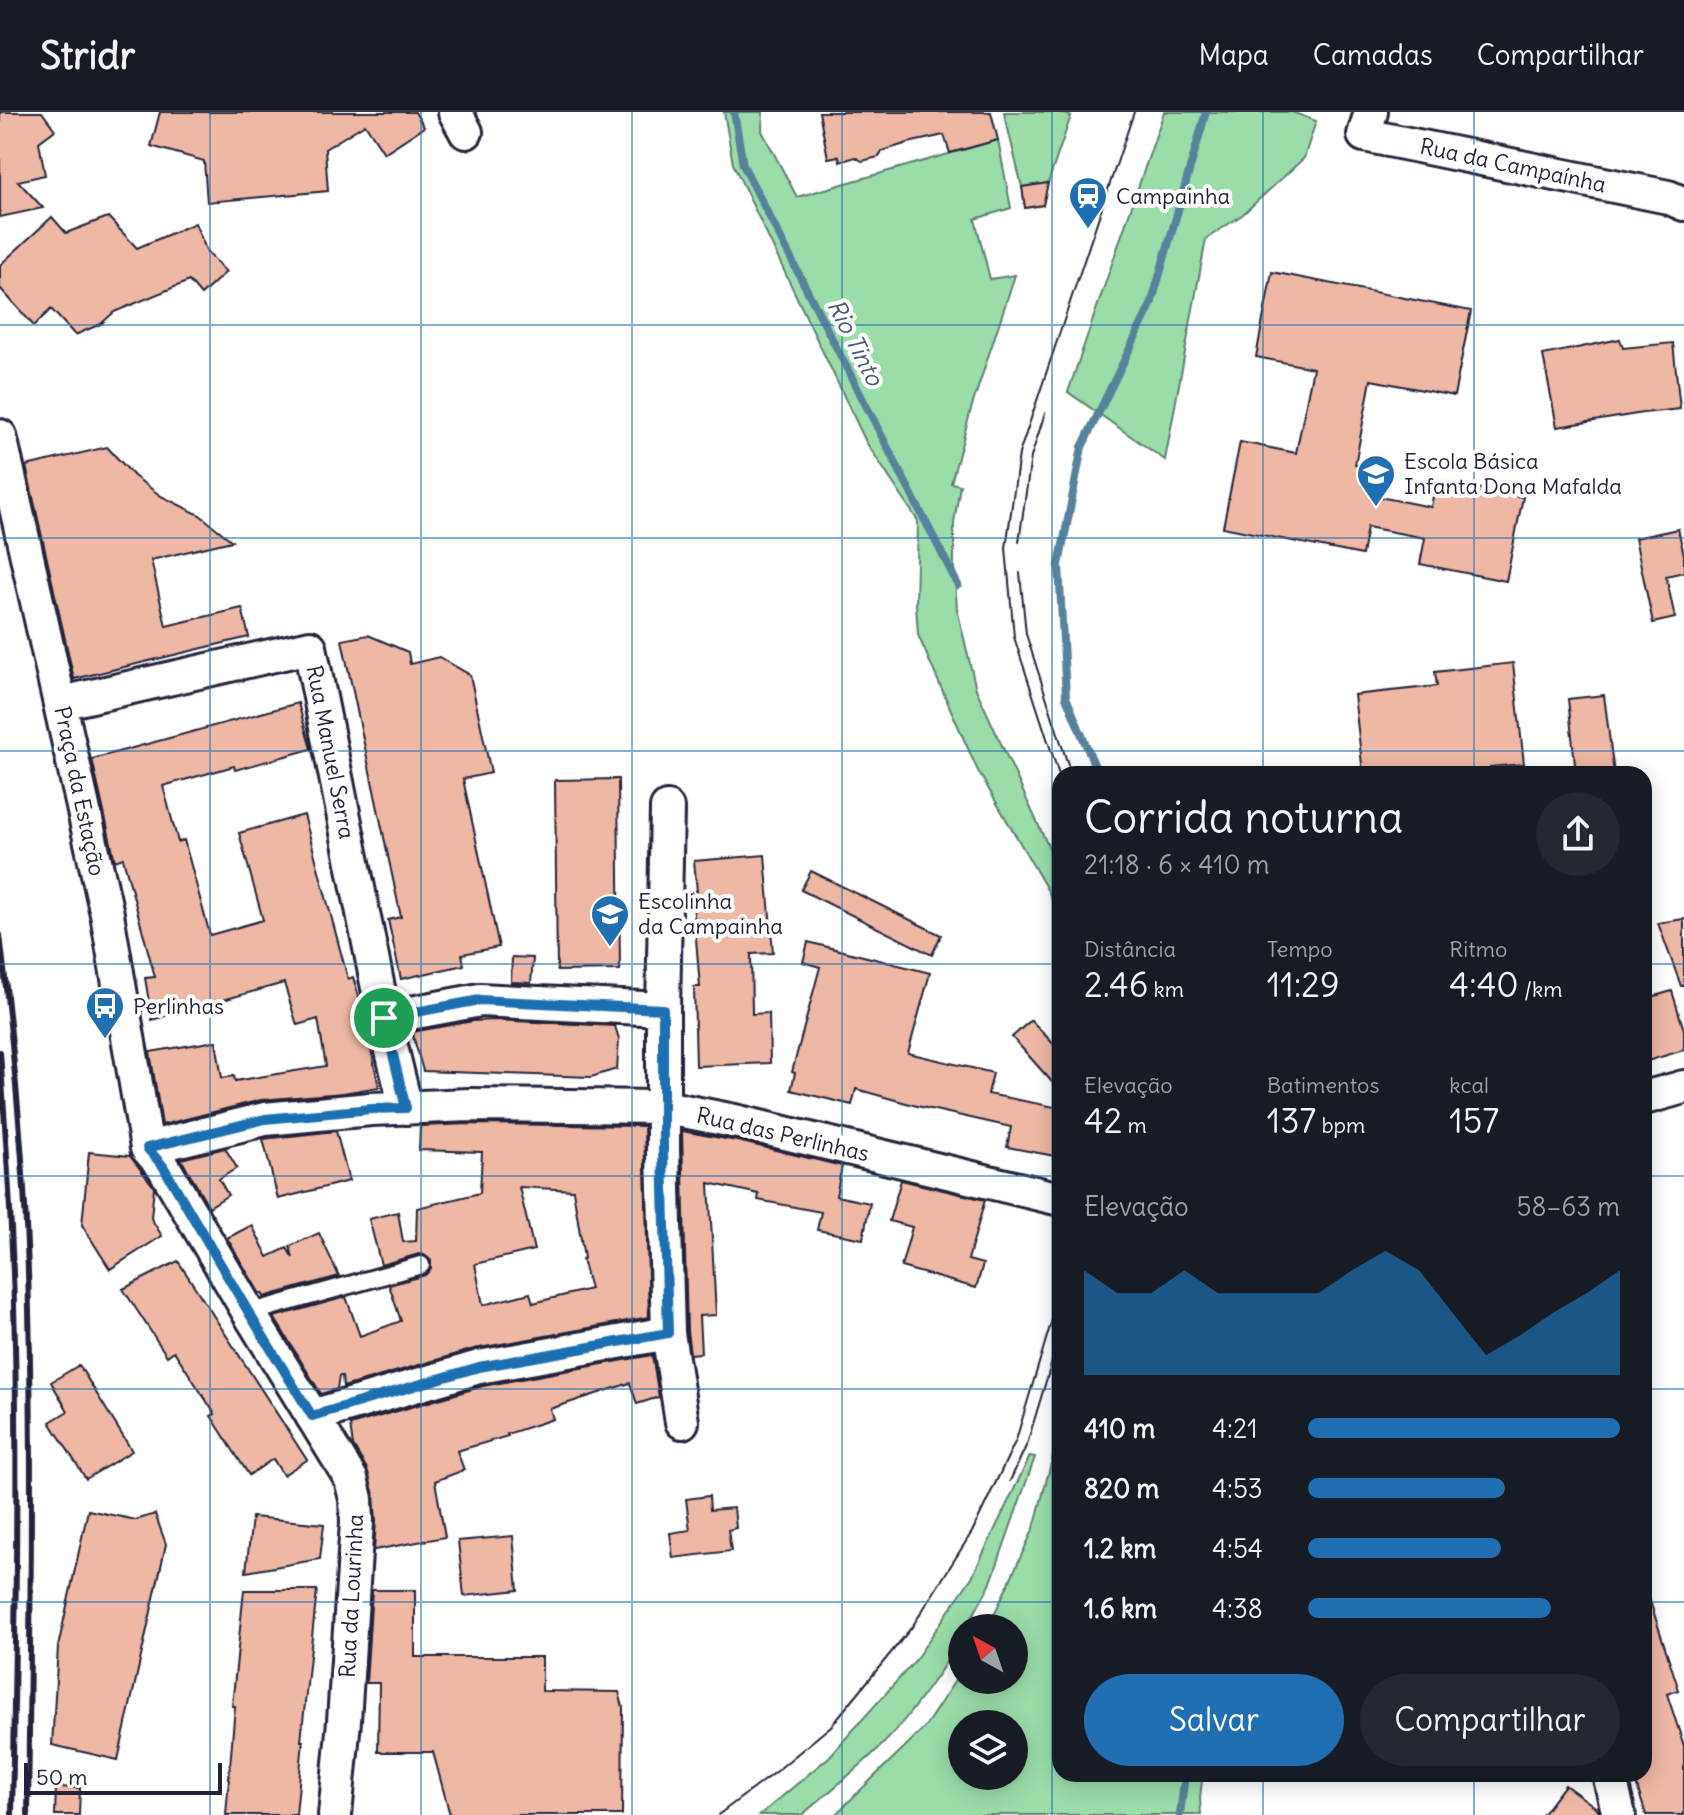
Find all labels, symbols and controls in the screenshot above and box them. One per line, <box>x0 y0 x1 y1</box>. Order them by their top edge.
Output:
text: Stridr <box>40 32 135 79</box>
text: Mapa <box>1198 37 1269 73</box>
text: Camadas <box>1313 37 1433 73</box>
text: Compartilhar <box>1477 37 1644 73</box>
street label: Rua da Campaínha <box>1417 132 1609 198</box>
station icon: Campainha <box>1067 175 1109 230</box>
place label: Campainha <box>1116 182 1230 210</box>
water label: Rio Tinto <box>822 294 891 392</box>
place label: Escola Básica Infanta Dona Mafalda <box>1404 447 1622 500</box>
school or university icon: Escola Básica Infanta Dona Mafalda <box>1355 453 1397 508</box>
street label: Rua Manuel Serra <box>300 663 362 841</box>
street label: Praça da Estação <box>48 704 112 878</box>
text: Corrida noturna <box>1084 790 1403 845</box>
button: share <box>1536 792 1620 876</box>
text: 21:18 · 6 × 410 m <box>1084 848 1270 881</box>
place label: Escolinha da Campainha <box>638 887 783 940</box>
school or university icon: Escolinha da Campainha <box>589 893 631 948</box>
text: Distância <box>1084 935 1176 963</box>
text: Tempo <box>1267 935 1333 963</box>
text: Ritmo <box>1449 935 1507 963</box>
text: 2.46 <box>1084 963 1148 1006</box>
text: 11:29 <box>1267 963 1340 1006</box>
text: 4:40 <box>1449 963 1519 1006</box>
text: km <box>1148 975 1184 1003</box>
text: /km <box>1519 975 1562 1003</box>
pin <box>350 984 418 1052</box>
bus stop icon: Perlinhas <box>84 985 126 1040</box>
place label: Perlinhas <box>133 992 224 1020</box>
icon: arrive <box>362 996 406 1040</box>
text: Elevação <box>1084 1071 1173 1099</box>
text: Batimentos <box>1267 1071 1379 1099</box>
text: kcal <box>1449 1071 1489 1099</box>
text: 42 <box>1084 1099 1122 1142</box>
text: 137 <box>1267 1099 1316 1142</box>
text: 157 <box>1449 1099 1499 1142</box>
street label: Rua das Perlinhas <box>694 1101 872 1167</box>
text: m <box>1122 1111 1147 1139</box>
text: bpm <box>1316 1111 1365 1139</box>
text: Elevação <box>1084 1190 1189 1223</box>
text: 58–63 m <box>1517 1190 1620 1223</box>
text: 410 m <box>1084 1412 1155 1445</box>
text: 4:21 <box>1212 1412 1257 1445</box>
text: 820 m <box>1084 1472 1159 1505</box>
text: 4:53 <box>1212 1472 1263 1505</box>
street label: Rua da Lourinha <box>333 1513 369 1679</box>
text: 1.2 km <box>1084 1532 1156 1565</box>
text: 4:54 <box>1212 1532 1263 1565</box>
text: 1.6 km <box>1084 1592 1157 1625</box>
text: 4:38 <box>1212 1592 1263 1625</box>
north arrow <box>948 1614 1028 1694</box>
map controls <box>948 1614 1028 1790</box>
button: Salvar <box>1084 1674 1344 1766</box>
button: Compartilhar <box>1360 1674 1620 1766</box>
button: layers <box>948 1710 1028 1790</box>
scale bar <box>24 1759 222 1795</box>
text: 50 m <box>36 1763 88 1791</box>

